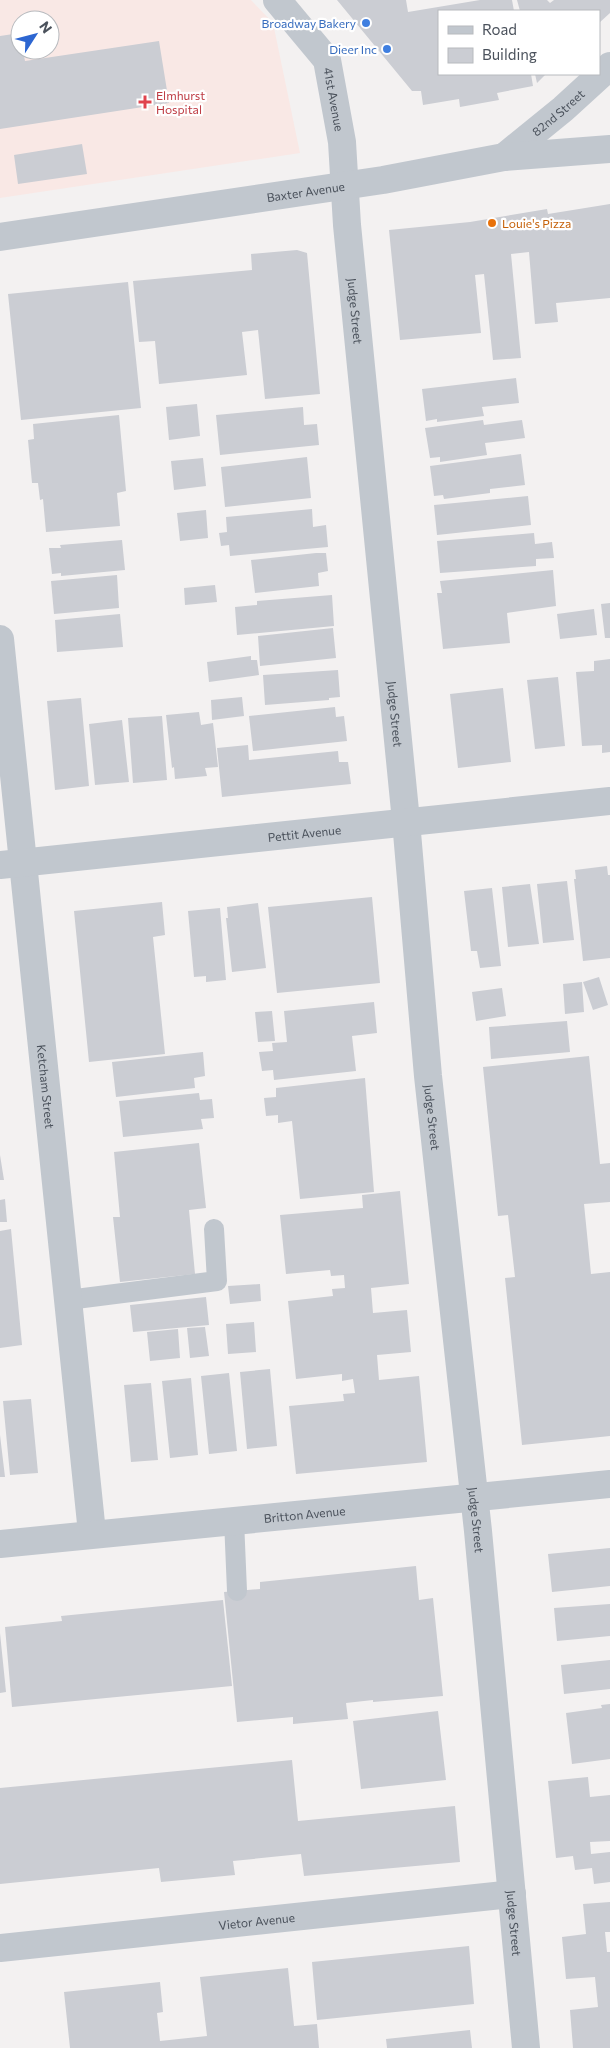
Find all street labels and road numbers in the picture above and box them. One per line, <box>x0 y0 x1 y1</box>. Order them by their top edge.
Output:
street label: 41st Avenue <box>321 66 347 132</box>
street label: 82nd Street <box>529 86 587 138</box>
street label: Baxter Avenue <box>266 179 346 204</box>
street label: Judge Street <box>344 277 366 345</box>
street label: Judge Street <box>384 680 406 748</box>
street label: Pettit Avenue <box>267 822 342 844</box>
street label: Ketcham Street <box>35 1044 57 1130</box>
street label: Judge Street <box>421 1084 443 1151</box>
street label: Judge Street <box>465 1486 487 1553</box>
street label: Britton Avenue <box>263 1503 346 1525</box>
street label: Judge Street <box>503 1890 524 1957</box>
street label: Vietor Avenue <box>218 1910 295 1932</box>

